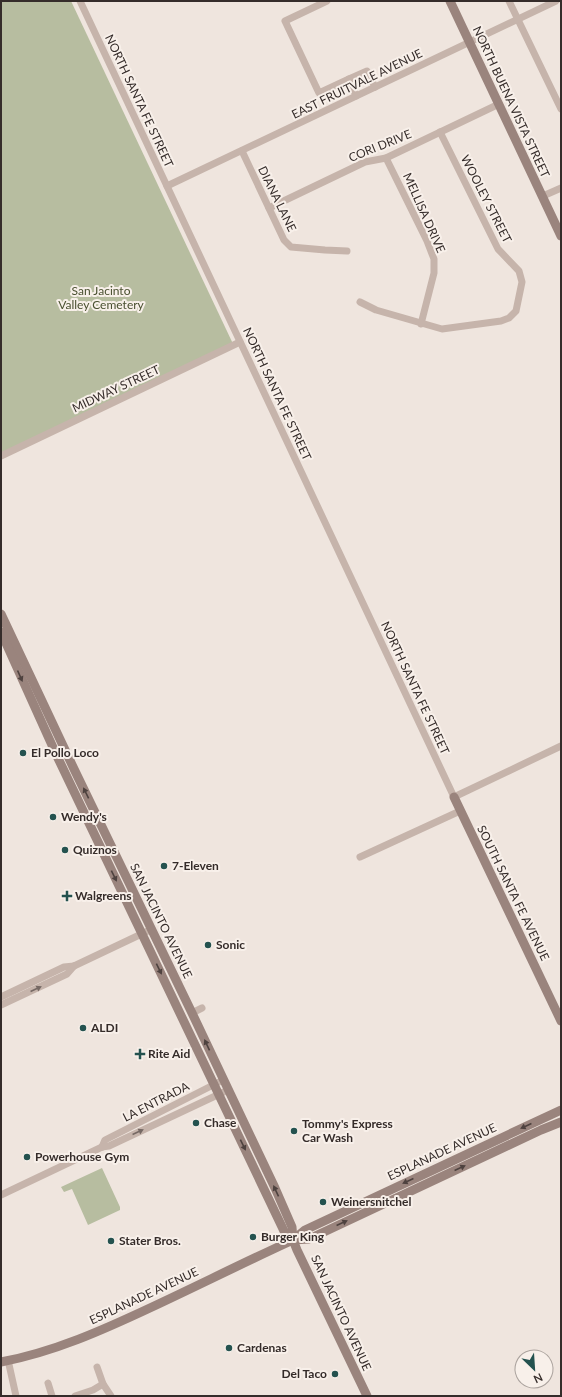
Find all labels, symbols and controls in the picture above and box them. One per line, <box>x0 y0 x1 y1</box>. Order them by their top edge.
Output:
street label: NORTH BUENA VISTA STREET <box>470 24 553 180</box>
street label: NORTH SANTA FE STREET <box>102 32 177 170</box>
street label: EAST FRUITVALE AVENUE <box>289 45 425 122</box>
street label: CORI DRIVE <box>346 126 413 165</box>
street label: WOOLEY STREET <box>458 152 515 245</box>
street label: DIANA LANE <box>255 164 300 234</box>
street label: MELLISA DRIVE <box>400 170 449 255</box>
park label: San Jacinto Valley Cemetery <box>58 283 145 312</box>
street label: NORTH SANTA FE STREET <box>240 325 315 463</box>
street label: MIDWAY STREET <box>70 362 162 415</box>
street label: NORTH SANTA FE STREET <box>378 619 453 757</box>
one-way arrow <box>18 670 24 682</box>
place label: El Pollo Loco <box>31 745 99 760</box>
marker: El Pollo Loco <box>18 748 28 758</box>
one-way arrow <box>83 788 89 799</box>
place label: Wendy's <box>61 809 107 824</box>
marker: Wendy's <box>48 812 58 822</box>
street label: SOUTH SANTA FE AVENUE <box>474 823 553 963</box>
place label: Quiznos <box>73 842 117 857</box>
marker: Quiznos <box>60 845 70 855</box>
place label: 7-Eleven <box>172 858 219 873</box>
street label: SAN JACINTO AVENUE <box>127 861 196 981</box>
marker: 7-Eleven <box>159 861 169 871</box>
one-way arrow <box>111 870 117 882</box>
place label: Walgreens <box>75 888 131 903</box>
marker: Walgreens <box>62 891 72 901</box>
place label: Sonic <box>216 937 245 952</box>
marker: Sonic <box>203 940 213 950</box>
one-way arrow <box>156 964 162 975</box>
one-way arrow <box>31 986 42 992</box>
place label: ALDI <box>90 1020 118 1035</box>
marker: ALDI <box>78 1023 88 1033</box>
one-way arrow <box>204 1039 210 1051</box>
place label: Rite Aid <box>148 1046 190 1061</box>
marker: Rite Aid <box>135 1049 145 1059</box>
street label: LA ENTRADA <box>120 1078 192 1125</box>
place label: Chase <box>204 1115 237 1130</box>
place label: Tommy's Express Car Wash <box>302 1116 393 1145</box>
marker: Chase <box>191 1118 201 1128</box>
street label: ESPLANADE AVENUE <box>385 1120 499 1183</box>
one-way arrow <box>520 1123 531 1129</box>
marker: Tommy's Express Car Wash <box>289 1126 299 1136</box>
one-way arrow <box>132 1129 144 1135</box>
one-way arrow <box>240 1139 246 1151</box>
place label: Powerhouse Gym <box>35 1149 129 1164</box>
marker: Powerhouse Gym <box>22 1152 32 1162</box>
one-way arrow <box>454 1165 465 1171</box>
one-way arrow <box>402 1178 414 1184</box>
one-way arrow <box>273 1185 279 1197</box>
place label: Weinersnitchel <box>331 1194 411 1209</box>
marker: Weinersnitchel <box>318 1197 328 1207</box>
one-way arrow <box>336 1220 348 1226</box>
place label: Burger King <box>261 1229 325 1244</box>
marker: Burger King <box>248 1232 258 1242</box>
place label: Stater Bros. <box>119 1233 181 1248</box>
marker: Stater Bros. <box>106 1236 116 1246</box>
street label: SAN JACINTO AVENUE <box>308 1252 375 1373</box>
street label: ESPLANADE AVENUE <box>87 1264 201 1327</box>
place label: Cardenas <box>237 1340 287 1355</box>
marker: Cardenas <box>224 1343 234 1353</box>
north arrow <box>514 1349 554 1389</box>
place label: Del Taco <box>281 1366 327 1381</box>
marker: Del Taco <box>330 1369 340 1379</box>
text: N <box>532 1371 545 1386</box>

